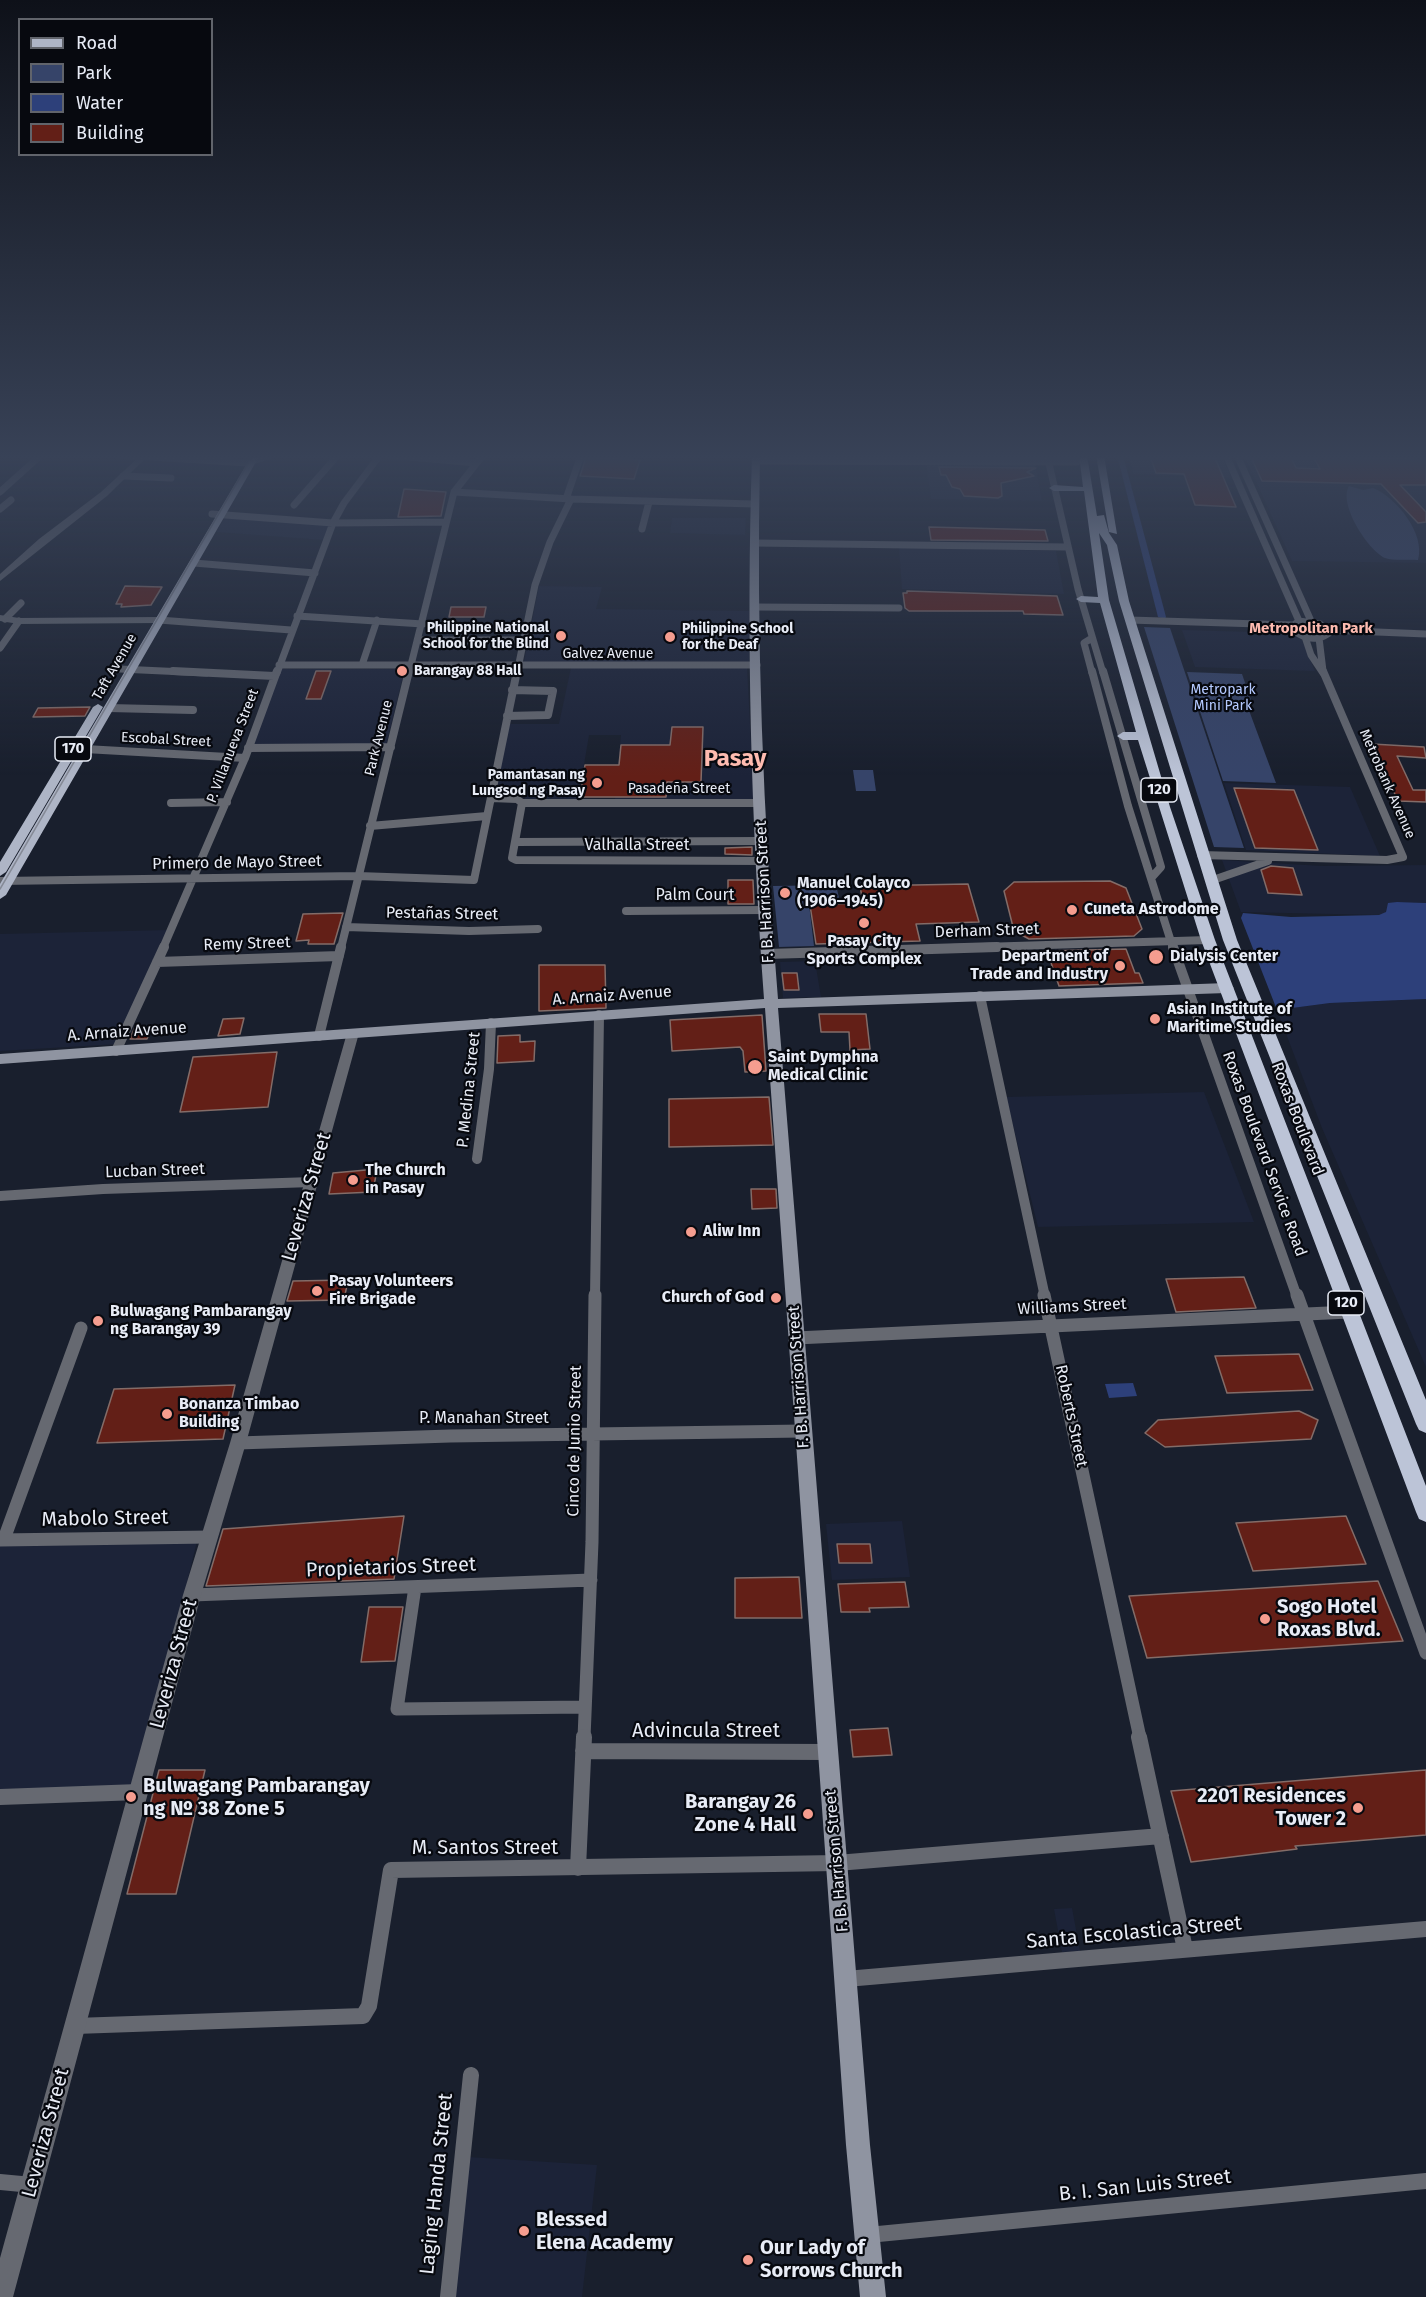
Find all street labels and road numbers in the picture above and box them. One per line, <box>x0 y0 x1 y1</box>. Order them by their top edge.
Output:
street label: Taft Avenue <box>89 631 141 703</box>
street label: Galvez Avenue <box>563 646 653 662</box>
street label: P. Villanueva Street <box>203 687 263 805</box>
street label: Park Avenue <box>361 698 397 778</box>
street label: Metrobank Avenue <box>1355 727 1419 841</box>
street label: Escobal Street <box>121 729 211 751</box>
road number: 170 <box>55 737 91 761</box>
road number: 120 <box>1141 778 1177 802</box>
street label: Pasadeña Street <box>628 781 730 797</box>
street label: F. B. Harrison Street <box>752 820 778 964</box>
street label: Valhalla Street <box>584 836 690 856</box>
street label: Primero de Mayo Street <box>152 852 322 874</box>
street label: Palm Court <box>656 886 734 906</box>
street label: Pestañas Street <box>386 903 498 925</box>
street label: Derham Street <box>934 920 1040 942</box>
street label: Remy Street <box>203 933 291 955</box>
street label: A. Arnaiz Avenue <box>552 982 672 1010</box>
street label: A. Arnaiz Avenue <box>67 1018 187 1046</box>
street label: P. Medina Street <box>453 1031 485 1149</box>
street label: Roxas Boulevard Service Road <box>1218 1049 1310 1259</box>
street label: Roxas Boulevard <box>1267 1060 1327 1178</box>
street label: Leveriza Street <box>277 1130 337 1264</box>
street label: Lucban Street <box>105 1160 205 1182</box>
road number: 120 <box>1328 1291 1364 1315</box>
street label: Williams Street <box>1017 1295 1127 1319</box>
street label: F. B. Harrison Street <box>784 1305 814 1449</box>
street label: Roberts Street <box>1051 1363 1091 1469</box>
street label: Cinco de Junio Street <box>564 1365 586 1517</box>
street label: P. Manahan Street <box>419 1409 549 1429</box>
street label: Mabolo Street <box>41 1506 169 1532</box>
street label: Propietarios Street <box>305 1553 477 1583</box>
street label: Leveriza Street <box>145 1597 203 1731</box>
street label: Advincula Street <box>632 1719 780 1743</box>
street label: F. B. Harrison Street <box>821 1789 853 1933</box>
street label: M. Santos Street <box>412 1836 558 1860</box>
street label: Santa Escolastica Street <box>1025 1912 1243 1954</box>
street label: Leveriza Street <box>17 2066 75 2200</box>
street label: Laging Handa Street <box>416 2092 458 2276</box>
street label: B. I. San Luis Street <box>1058 2165 1232 2207</box>

